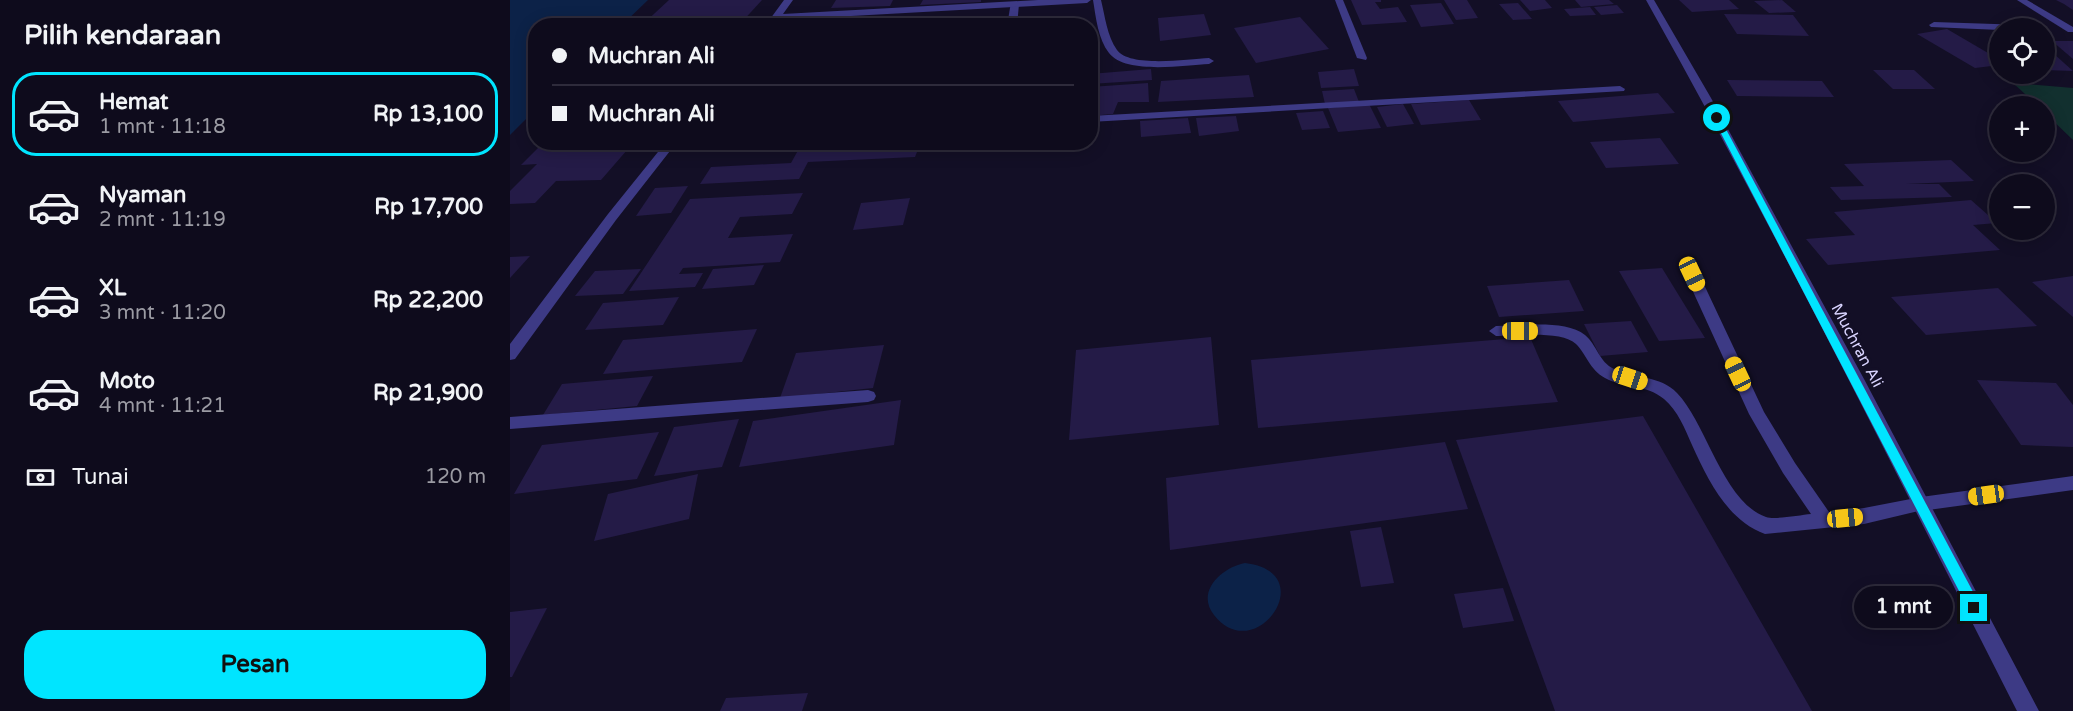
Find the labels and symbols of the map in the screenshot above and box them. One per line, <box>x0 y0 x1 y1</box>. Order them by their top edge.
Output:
route start <box>1703 104 1730 131</box>
car <box>1676 254 1708 294</box>
street label: Muchran Ali <box>1827 300 1888 391</box>
car <box>1502 322 1538 340</box>
car <box>1722 354 1754 394</box>
car <box>1610 364 1650 392</box>
car <box>1967 484 2005 506</box>
car <box>1826 507 1864 529</box>
callout: 1 mnt <box>1854 587 1953 629</box>
route end <box>1960 594 1987 621</box>

